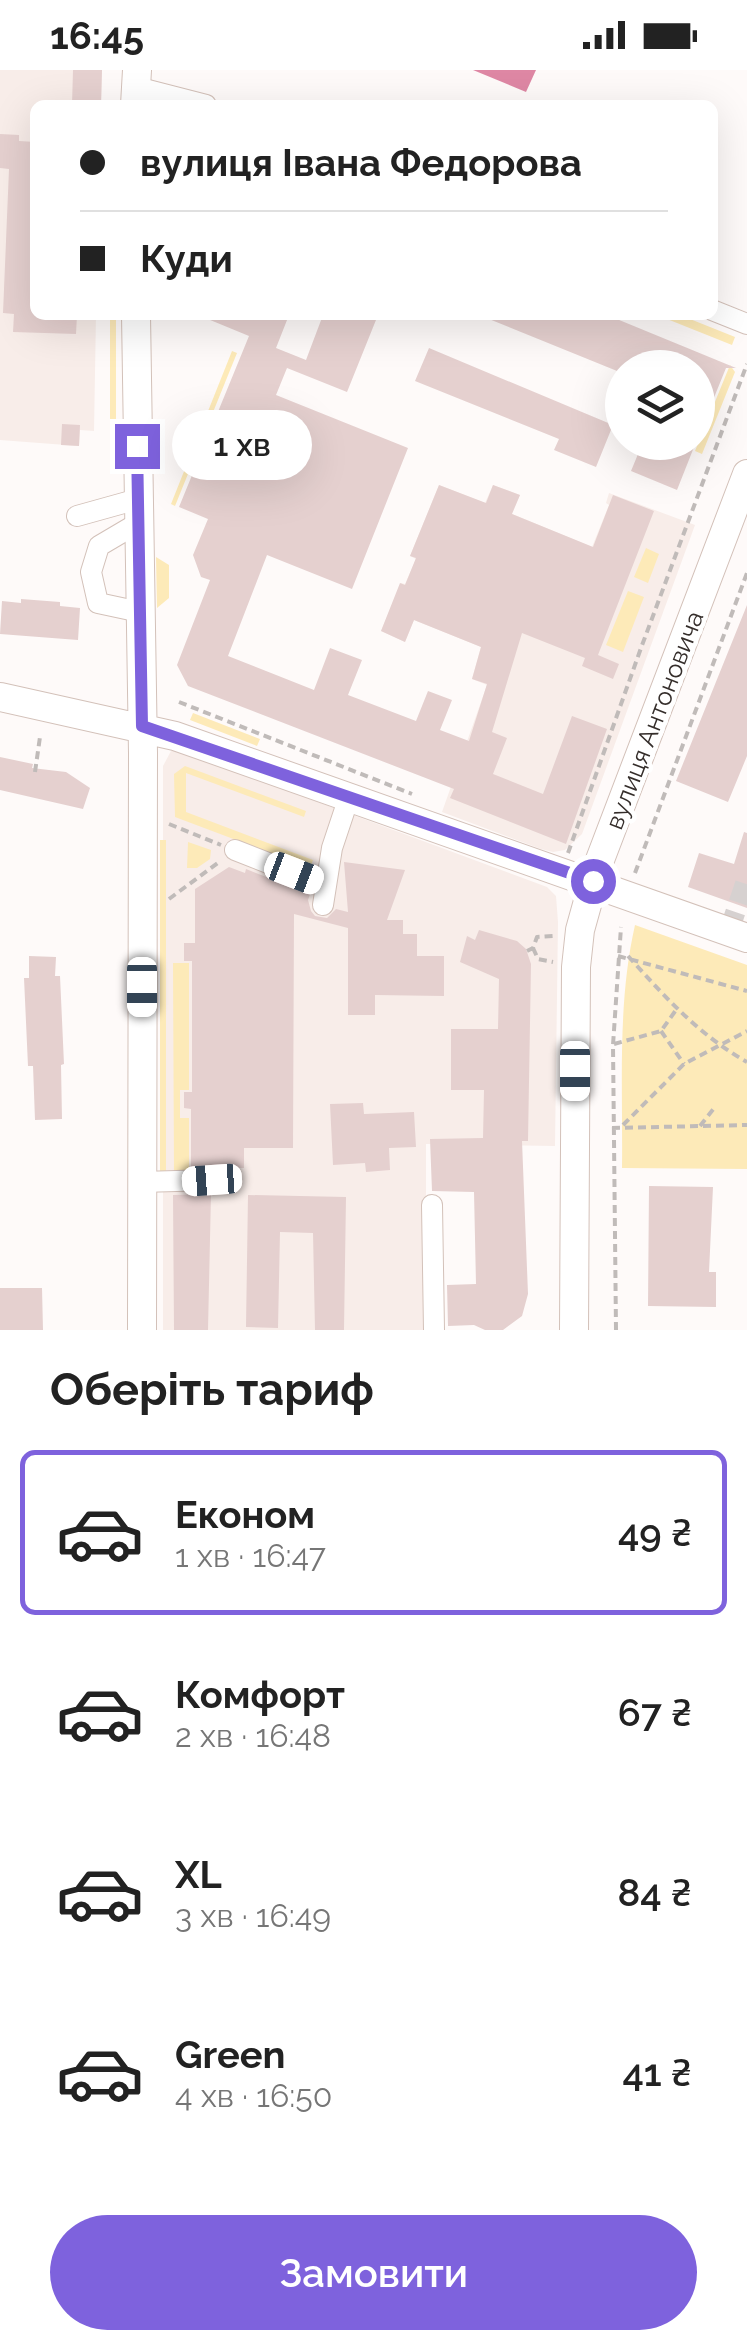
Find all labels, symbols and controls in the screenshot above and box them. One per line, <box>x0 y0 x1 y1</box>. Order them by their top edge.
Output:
text: 16:45 <box>50 13 144 58</box>
text: вулиця Івана Федорова <box>140 140 582 185</box>
text: Куди <box>140 236 233 281</box>
map controls <box>605 350 715 460</box>
button: layers <box>605 350 715 460</box>
callout: 1 хв <box>172 411 312 481</box>
route end <box>115 424 160 469</box>
text: 1 хв <box>213 426 271 463</box>
street label: вулиця Антоновича <box>599 607 709 833</box>
car <box>261 848 327 898</box>
route start <box>571 859 616 904</box>
car <box>127 957 157 1017</box>
car <box>560 1041 590 1101</box>
car <box>181 1163 243 1197</box>
text: Оберіть тариф <box>50 1363 374 1416</box>
icon: car <box>55 1488 145 1578</box>
text: Економ <box>175 1492 315 1537</box>
text: 49 ₴ <box>618 1510 692 1555</box>
text: 1 хв · 16:47 <box>175 1537 326 1574</box>
icon: car <box>55 1668 145 1758</box>
text: Комфорт <box>175 1672 345 1717</box>
text: 67 ₴ <box>618 1690 692 1735</box>
text: 2 хв · 16:48 <box>175 1717 331 1754</box>
icon: car <box>55 1848 145 1938</box>
text: XL <box>175 1852 222 1897</box>
text: 84 ₴ <box>617 1870 692 1915</box>
text: 3 хв · 16:49 <box>175 1897 331 1934</box>
icon: car <box>55 2028 145 2118</box>
text: Green <box>175 2032 285 2077</box>
text: 41 ₴ <box>622 2050 692 2095</box>
text: 4 хв · 16:50 <box>175 2077 332 2114</box>
button: Замовити <box>50 2215 697 2330</box>

